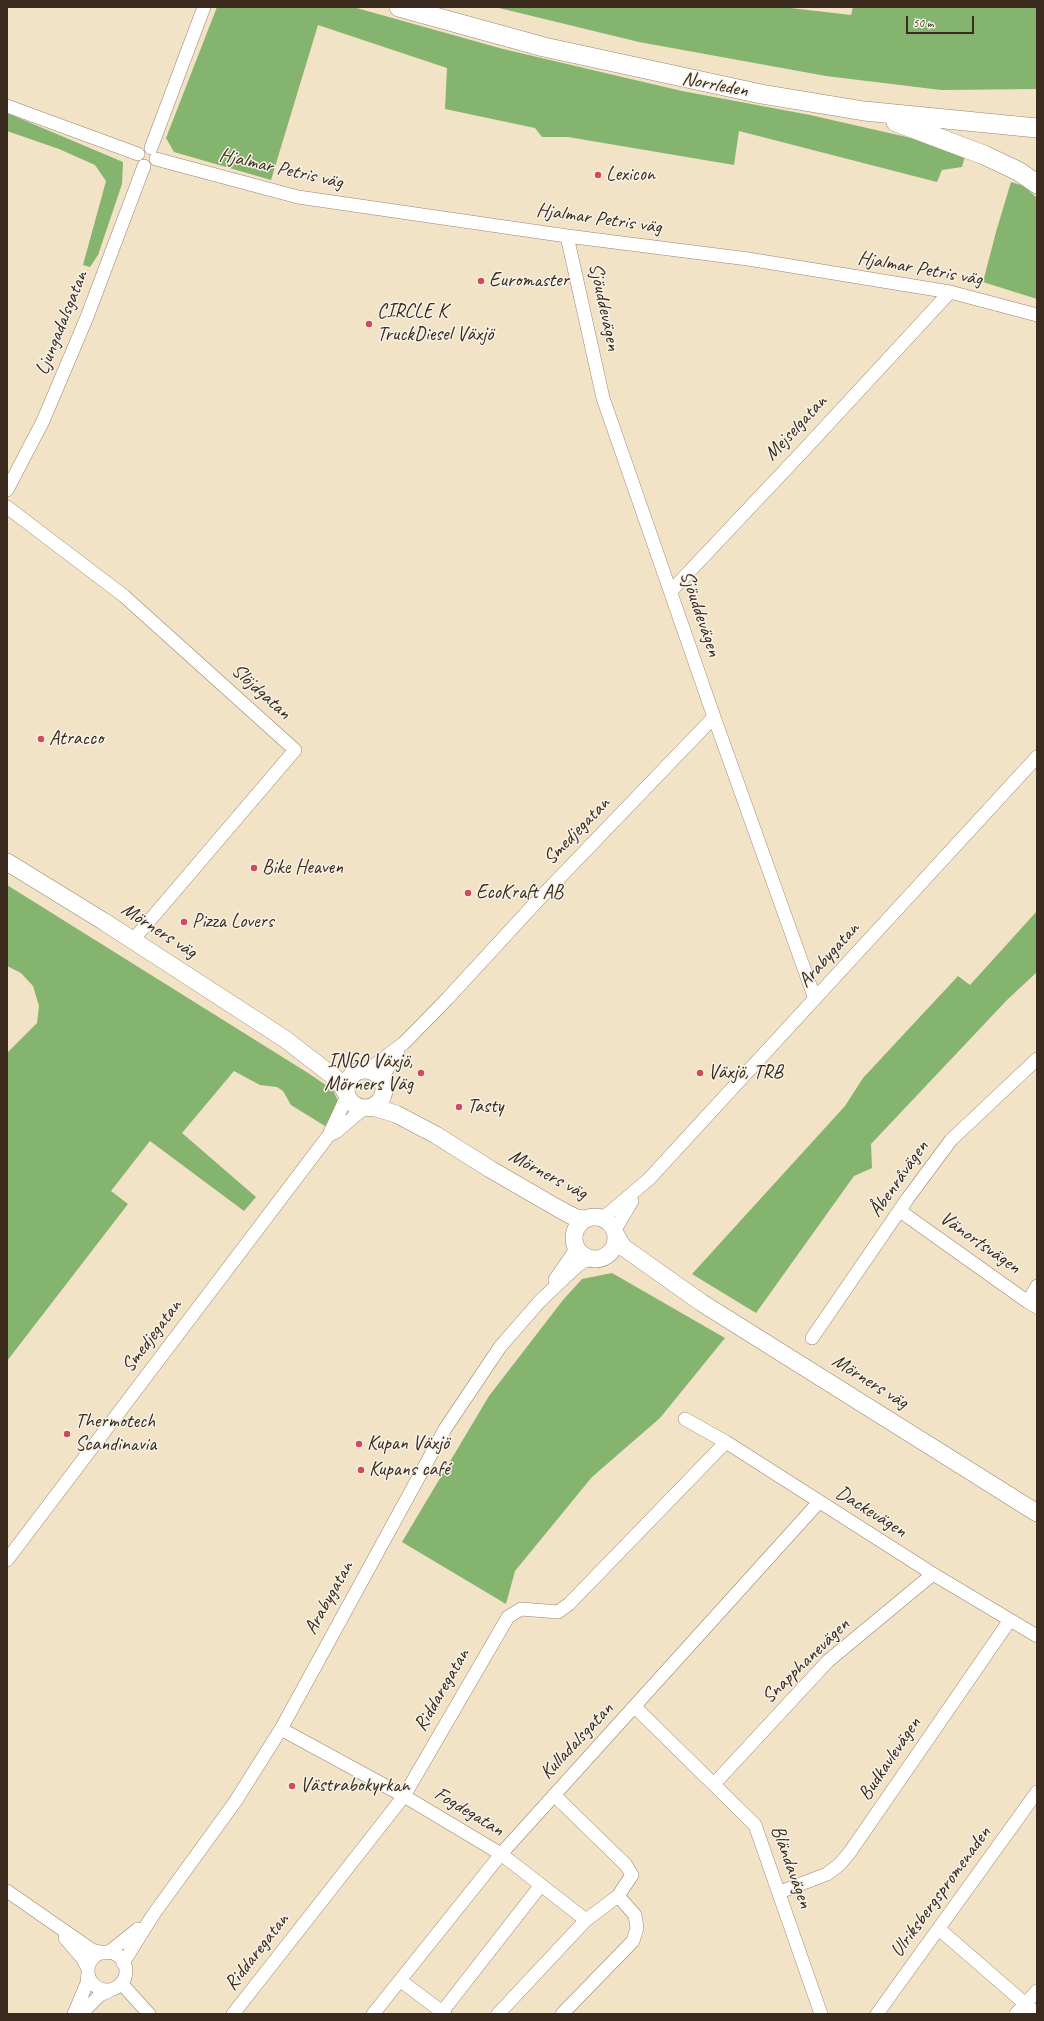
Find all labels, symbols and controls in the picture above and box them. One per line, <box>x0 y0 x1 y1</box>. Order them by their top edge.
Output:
scale bar <box>908 8 976 34</box>
text: 50 m <box>913 15 933 31</box>
street label: Norrleden <box>680 67 750 103</box>
street label: Hjalmar Petris väg <box>217 143 345 195</box>
place label: Lexicon <box>606 163 655 187</box>
marker: Lexicon <box>593 170 603 180</box>
street label: Hjalmar Petris väg <box>535 198 663 240</box>
street label: Hjalmar Petris väg <box>856 246 984 292</box>
street label: Sjöuddevägen <box>583 261 625 353</box>
street label: Ljungadalsgatan <box>30 267 94 379</box>
place label: Euromaster <box>489 269 569 293</box>
marker: Euromaster <box>476 276 486 286</box>
place label: CIRCLE K TruckDiesel Växjö <box>377 300 493 347</box>
marker: CIRCLE K TruckDiesel Växjö <box>364 319 374 329</box>
street label: Mejselgatan <box>759 390 833 466</box>
street label: Sjöuddevägen <box>674 568 726 660</box>
street label: Slöjdgatan <box>226 659 296 725</box>
place label: Atracco <box>49 727 103 751</box>
marker: Atracco <box>36 734 46 744</box>
street label: Smedjegatan <box>539 792 615 870</box>
place label: Bike Heaven <box>262 856 343 880</box>
marker: Bike Heaven <box>249 863 259 873</box>
place label: EcoKraft AB <box>476 881 563 905</box>
marker: EcoKraft AB <box>463 888 473 898</box>
street label: Mörners väg <box>117 898 201 964</box>
place label: Pizza Lovers <box>192 910 273 934</box>
marker: Pizza Lovers <box>179 917 189 927</box>
street label: Arabygatan <box>793 917 865 993</box>
place label: INGO Växjö, Mörners Väg <box>324 1050 413 1097</box>
place label: Växjö, TRB <box>708 1061 783 1085</box>
marker: INGO Växjö, Mörners Väg <box>416 1068 426 1078</box>
marker: Växjö, TRB <box>695 1068 705 1078</box>
place label: Tasty <box>467 1095 503 1119</box>
marker: Tasty <box>454 1102 464 1112</box>
street label: Åbenråvägen <box>864 1136 934 1222</box>
street label: Mörners väg <box>505 1144 591 1206</box>
street label: Vänortsvägen <box>935 1206 1025 1280</box>
street label: Smedjegatan <box>117 1295 187 1377</box>
street label: Mörners väg <box>827 1349 913 1415</box>
place label: Thermotech Scandinavia <box>75 1410 156 1457</box>
marker: Thermotech Scandinavia <box>62 1429 72 1439</box>
place label: Kupan Växjö <box>367 1432 449 1456</box>
marker: Kupan Växjö <box>354 1439 364 1449</box>
place label: Kupans café <box>369 1458 450 1482</box>
marker: Kupans café <box>356 1465 366 1475</box>
street label: Dackevägen <box>831 1481 911 1543</box>
street label: Arabygatan <box>299 1557 359 1639</box>
street label: Snapphanevägen <box>757 1613 855 1709</box>
street label: Riddaregatan <box>409 1644 475 1736</box>
street label: Kulladalsgatan <box>535 1697 619 1785</box>
street label: Budkavlevägen <box>853 1713 927 1805</box>
place label: Västrabokyrkan <box>300 1774 409 1798</box>
marker: Västrabokyrkan <box>287 1781 297 1791</box>
street label: Fogdegatan <box>430 1782 508 1842</box>
street label: Bländavägen <box>765 1822 817 1912</box>
street label: Ulriksbergspromenaden <box>885 1822 997 1962</box>
street label: Riddaregatan <box>219 1909 295 1995</box>

